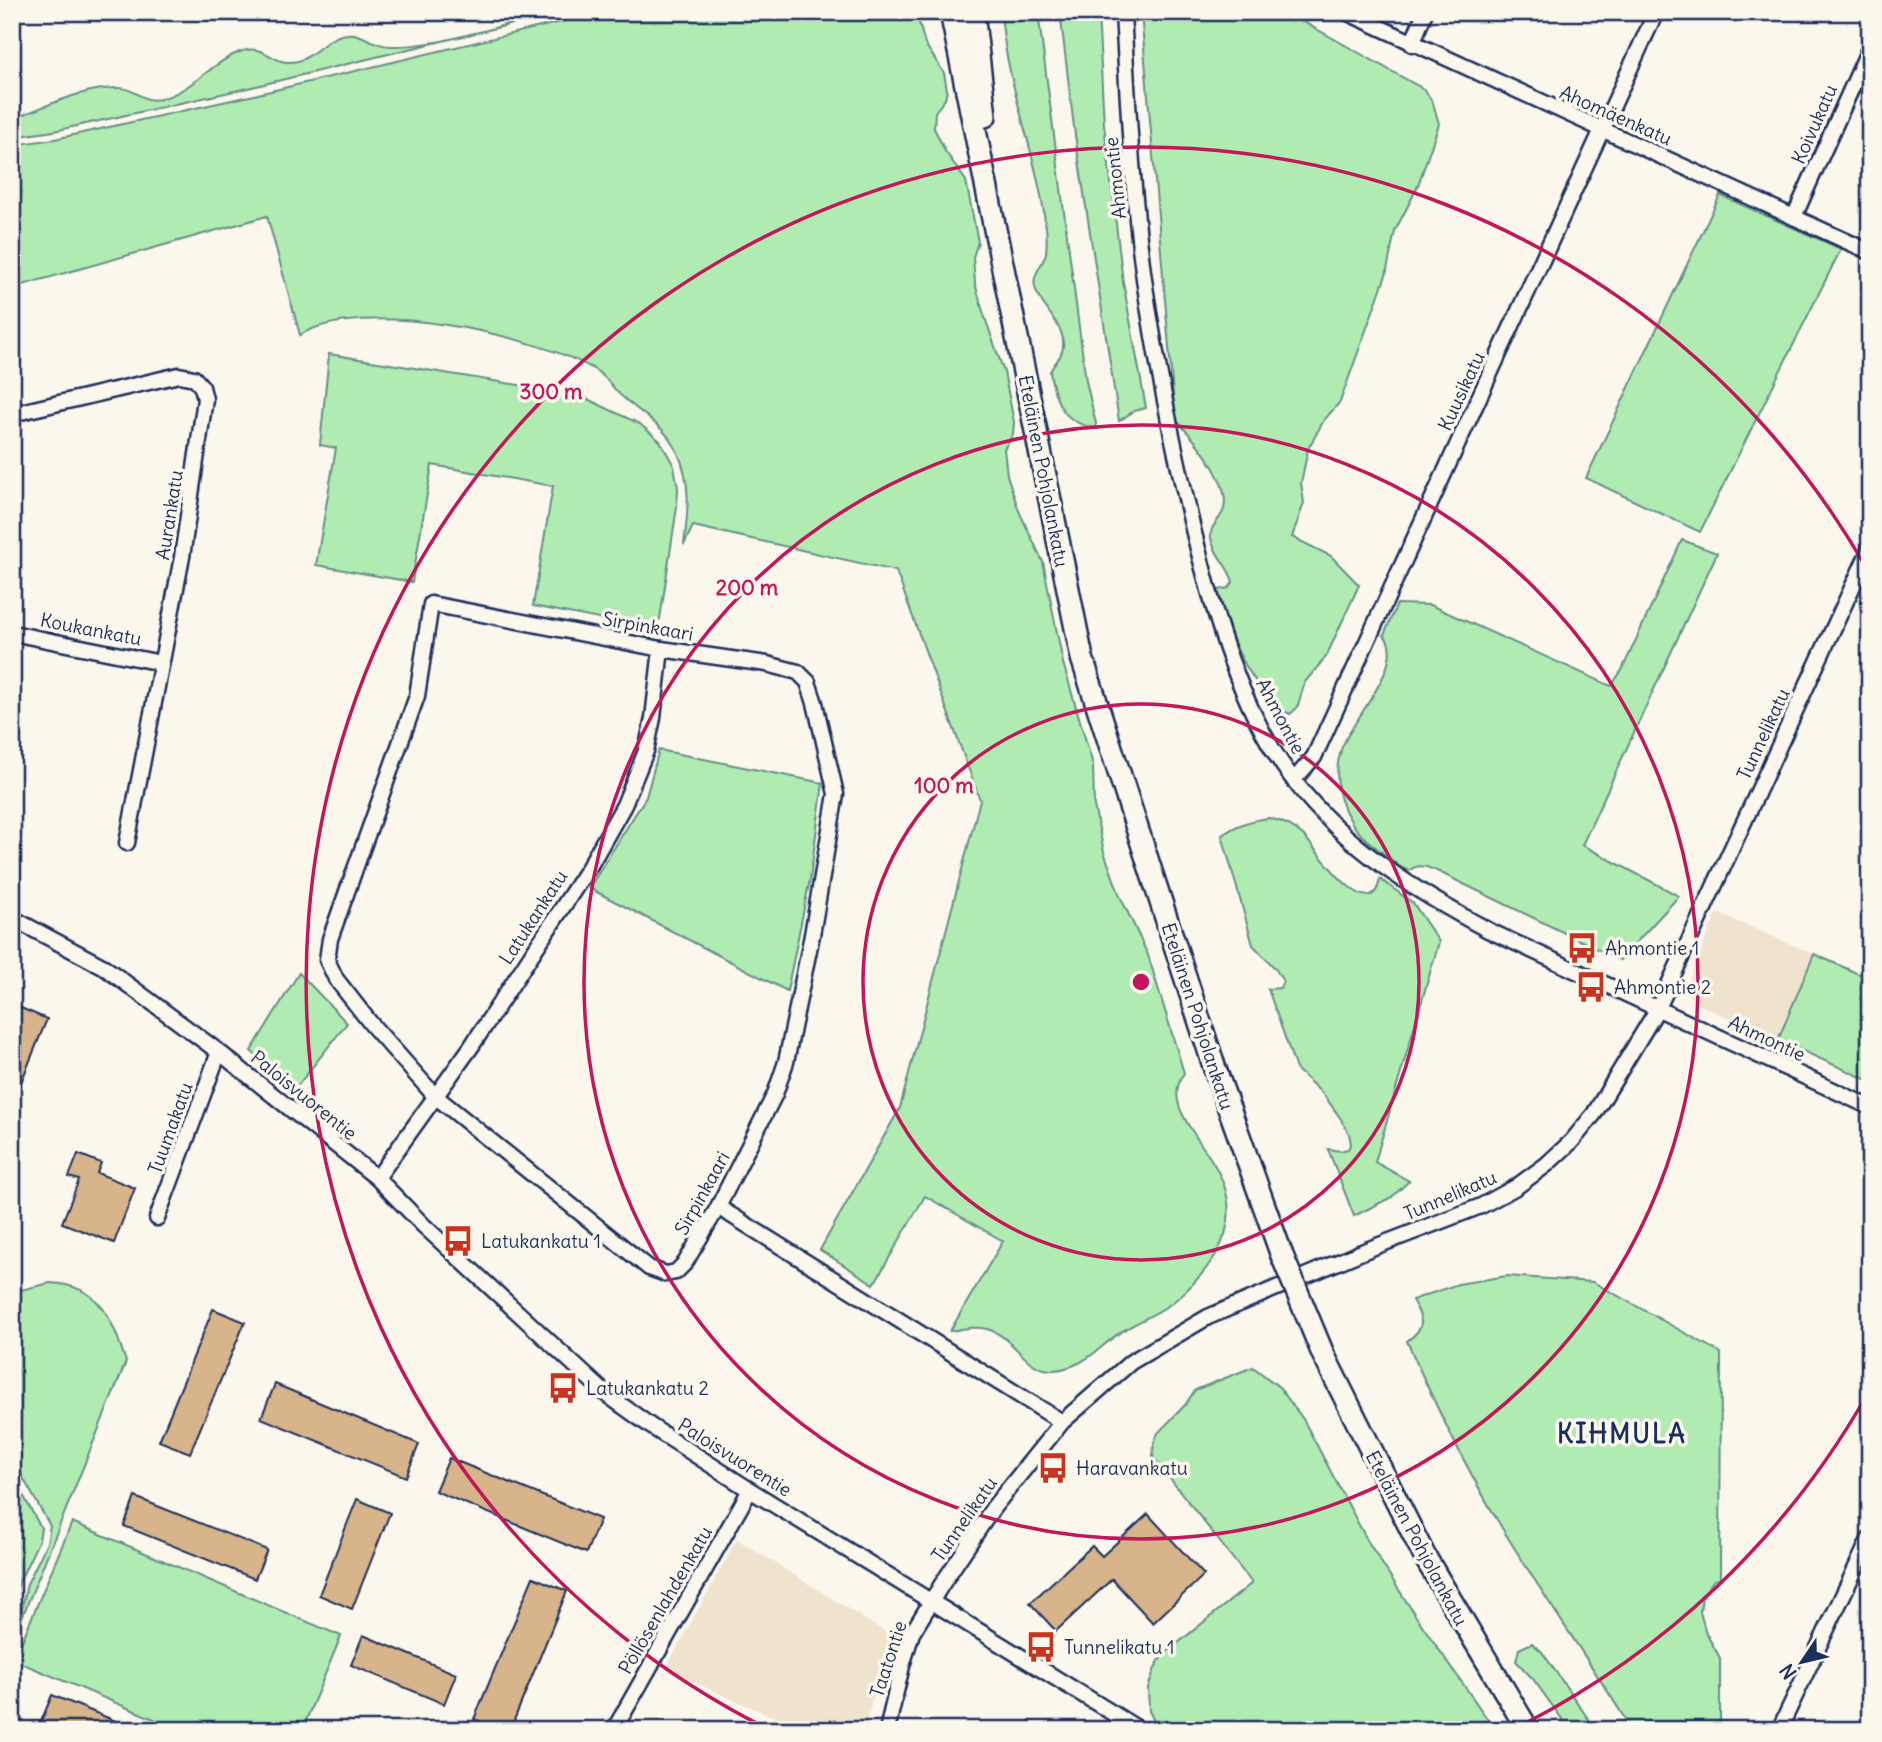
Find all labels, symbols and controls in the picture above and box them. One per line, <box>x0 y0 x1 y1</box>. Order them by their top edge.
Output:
street label: Ahomäenkatu <box>1556 80 1676 150</box>
street label: Koivukatu <box>1786 80 1842 168</box>
street label: Ahmontie <box>1099 136 1131 220</box>
street label: Kuusikatu <box>1432 348 1490 434</box>
street label: Eteläinen Pohjolankatu <box>1014 373 1074 569</box>
text: 300 m <box>520 378 583 405</box>
street label: Aurankatu <box>150 468 188 562</box>
text: 200 m <box>716 574 779 601</box>
street label: Sirpinkaari <box>601 606 695 646</box>
street label: Koukankatu <box>38 607 144 651</box>
street label: Ahmontie <box>1251 674 1311 758</box>
street label: Tunnelikatu <box>1731 684 1795 784</box>
text: 100 m <box>914 772 974 799</box>
street label: Latukankatu <box>494 865 572 969</box>
street label: Eteläinen Pohjolankatu <box>1156 920 1240 1112</box>
bus stop icon: Ahmontie 1 <box>1565 931 1599 965</box>
place label: Ahmontie 1 <box>1605 936 1699 960</box>
centre of rings <box>1129 970 1153 994</box>
bus stop icon: Ahmontie 2 <box>1574 970 1608 1004</box>
place label: Ahmontie 2 <box>1614 975 1711 999</box>
street label: Ahmontie <box>1725 1010 1809 1066</box>
street label: Paloisvuorentie <box>246 1045 362 1145</box>
street label: Tuumakatu <box>142 1079 198 1177</box>
street label: Sirpinkaari <box>669 1147 735 1239</box>
street label: Tunnelikatu <box>1400 1165 1500 1225</box>
bus stop icon: Latukankatu 1 <box>441 1224 475 1258</box>
place label: Latukankatu 1 <box>481 1229 601 1253</box>
bus stop icon: Latukankatu 2 <box>546 1371 580 1405</box>
place label: Latukankatu 2 <box>586 1376 709 1400</box>
street label: Paloisvuorentie <box>674 1412 796 1502</box>
district label: KIHMULA <box>1557 1417 1687 1450</box>
street label: Eteläinen Pohjolankatu <box>1361 1446 1473 1630</box>
bus stop icon: Haravankatu <box>1036 1451 1070 1485</box>
place label: Haravankatu <box>1076 1456 1188 1480</box>
street label: Tunnelikatu <box>926 1472 1002 1566</box>
street label: Pöllösenlahdenkatu <box>613 1522 717 1678</box>
street label: Taatontie <box>864 1618 912 1700</box>
north arrow <box>1766 1626 1836 1696</box>
bus stop icon: Tunnelikatu 1 <box>1024 1630 1058 1664</box>
place label: Tunnelikatu 1 <box>1064 1635 1174 1659</box>
text: N <box>1774 1659 1802 1684</box>

